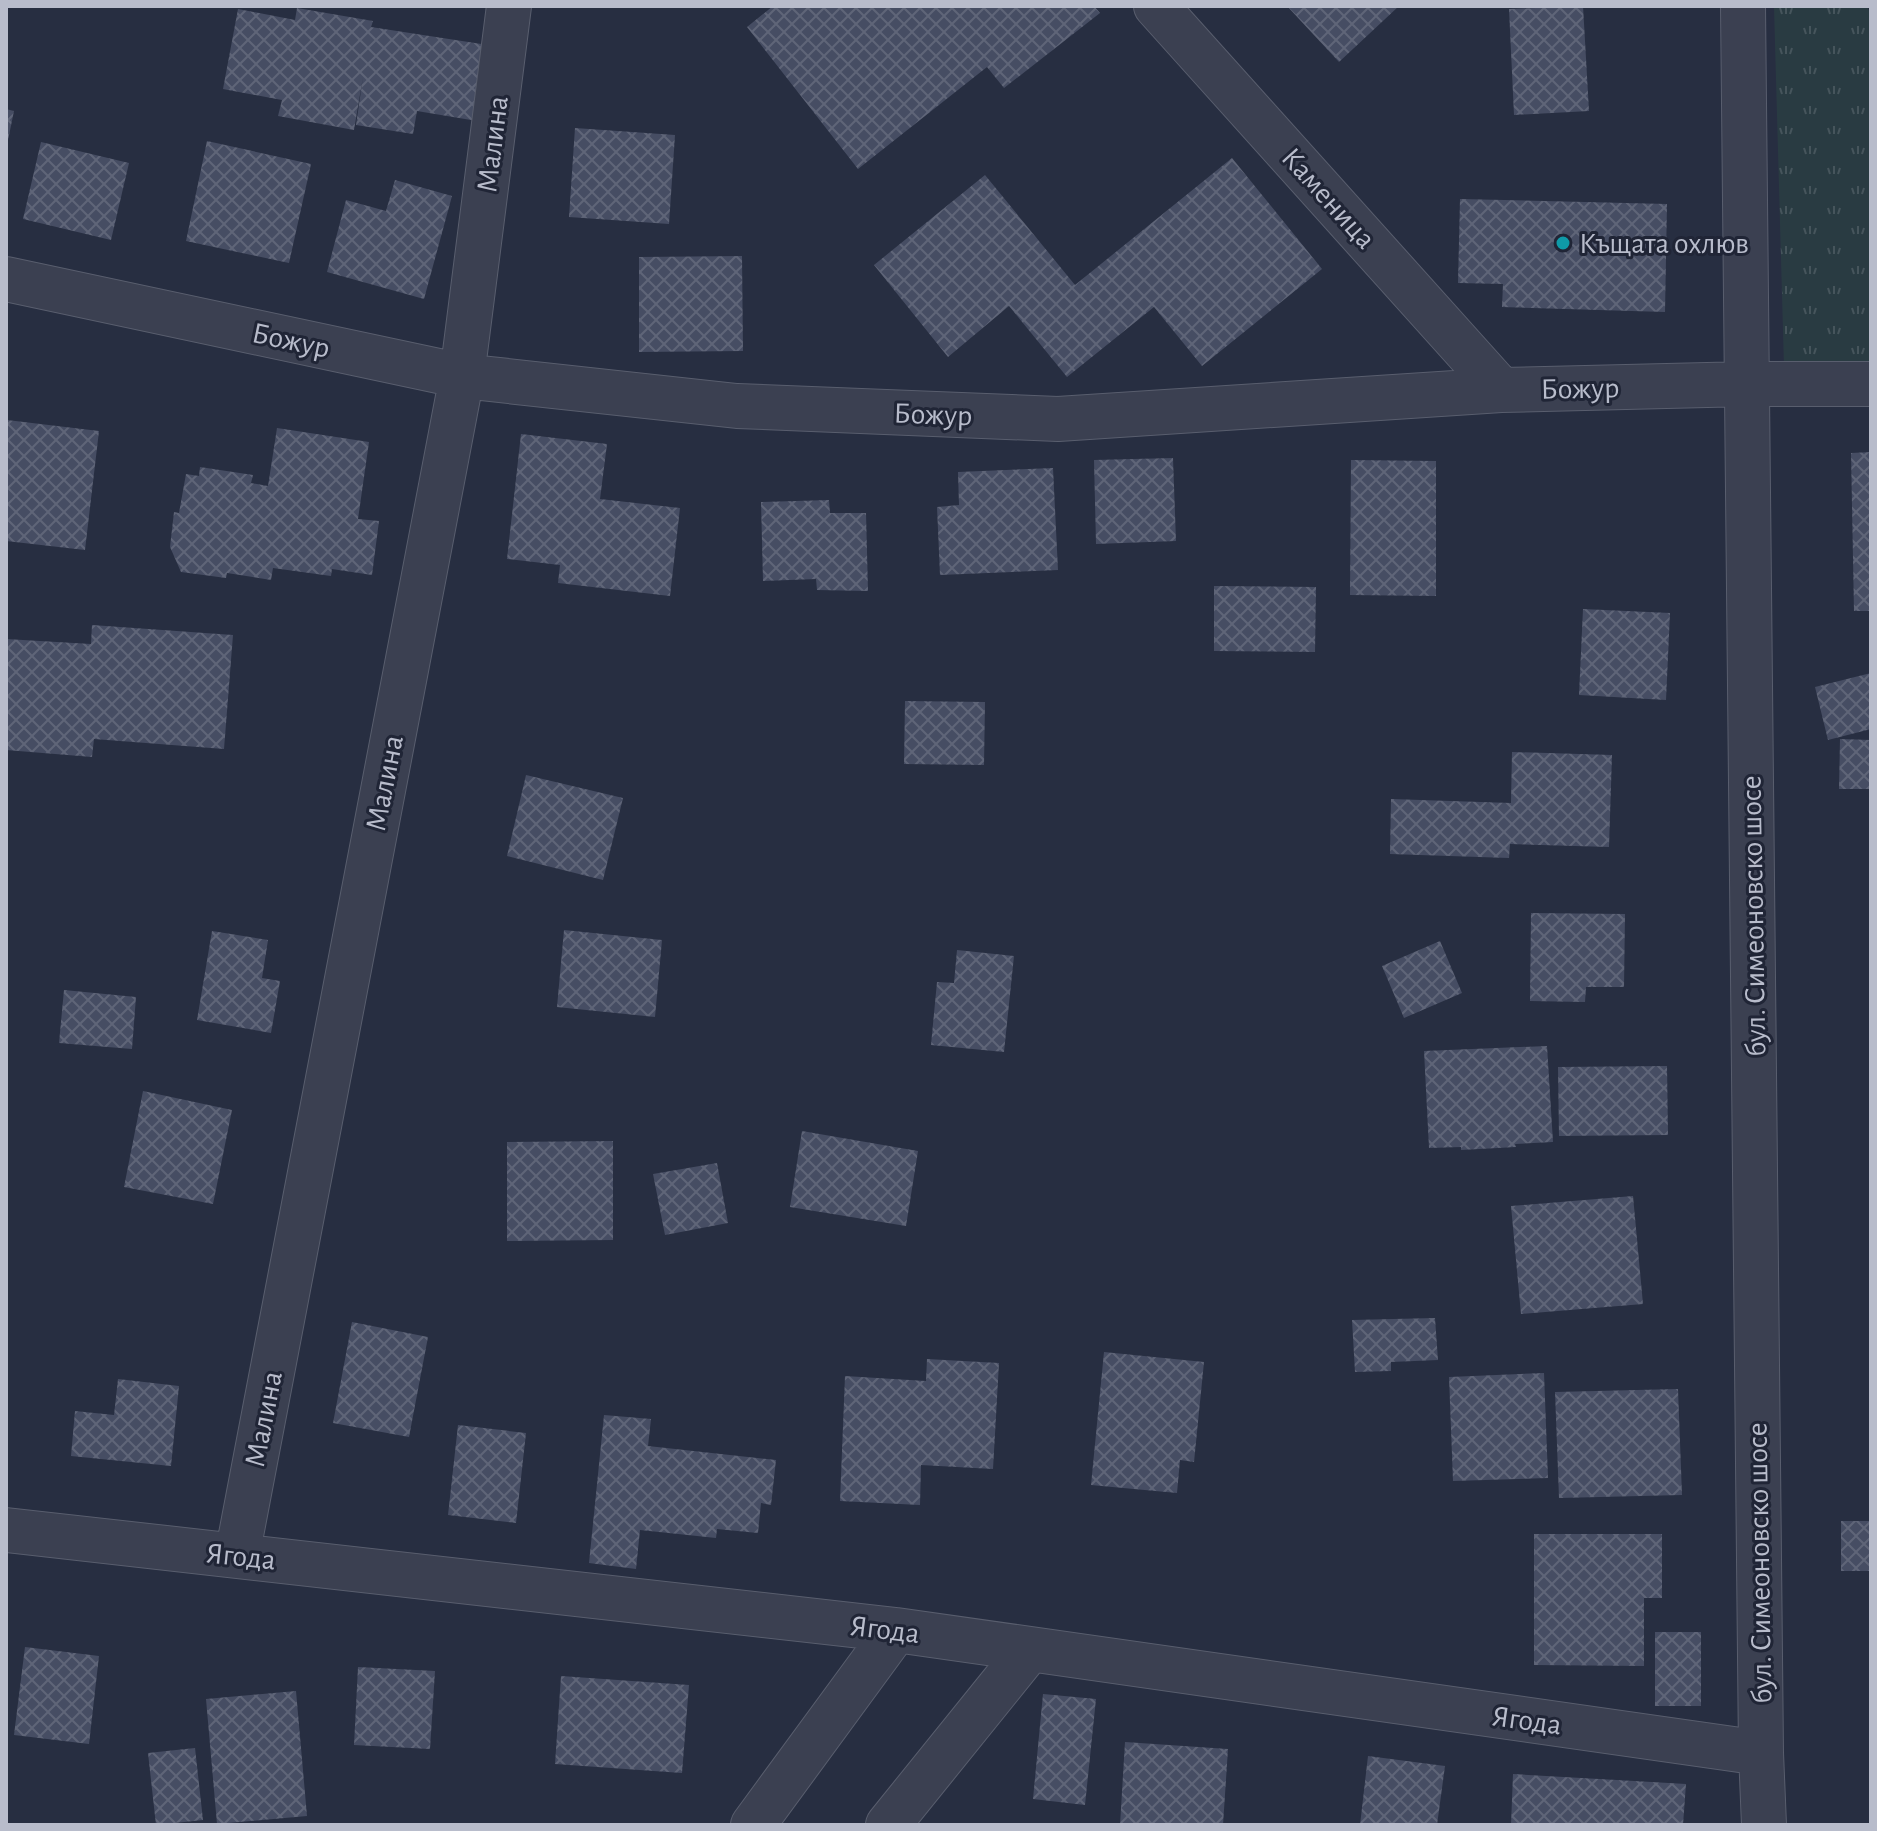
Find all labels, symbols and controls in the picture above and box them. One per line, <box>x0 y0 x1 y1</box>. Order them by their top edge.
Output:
street label: Малина <box>472 94 514 194</box>
street label: Каменица <box>1276 143 1381 255</box>
place label: Къщата охлюв <box>1579 229 1749 259</box>
marker: Къщата охлюв <box>1554 234 1572 252</box>
street label: Божур <box>249 318 332 364</box>
street label: Божур <box>1540 373 1620 405</box>
street label: Божур <box>893 399 973 431</box>
street label: Малина <box>361 733 409 834</box>
street label: бул. Симеоновско шосе <box>1737 775 1771 1057</box>
street label: Малина <box>240 1369 288 1470</box>
street label: бул. Симеоновско шосе <box>1743 1422 1777 1704</box>
street label: Ягода <box>205 1538 277 1576</box>
street label: Ягода <box>848 1611 921 1649</box>
street label: Ягода <box>1490 1701 1563 1741</box>

